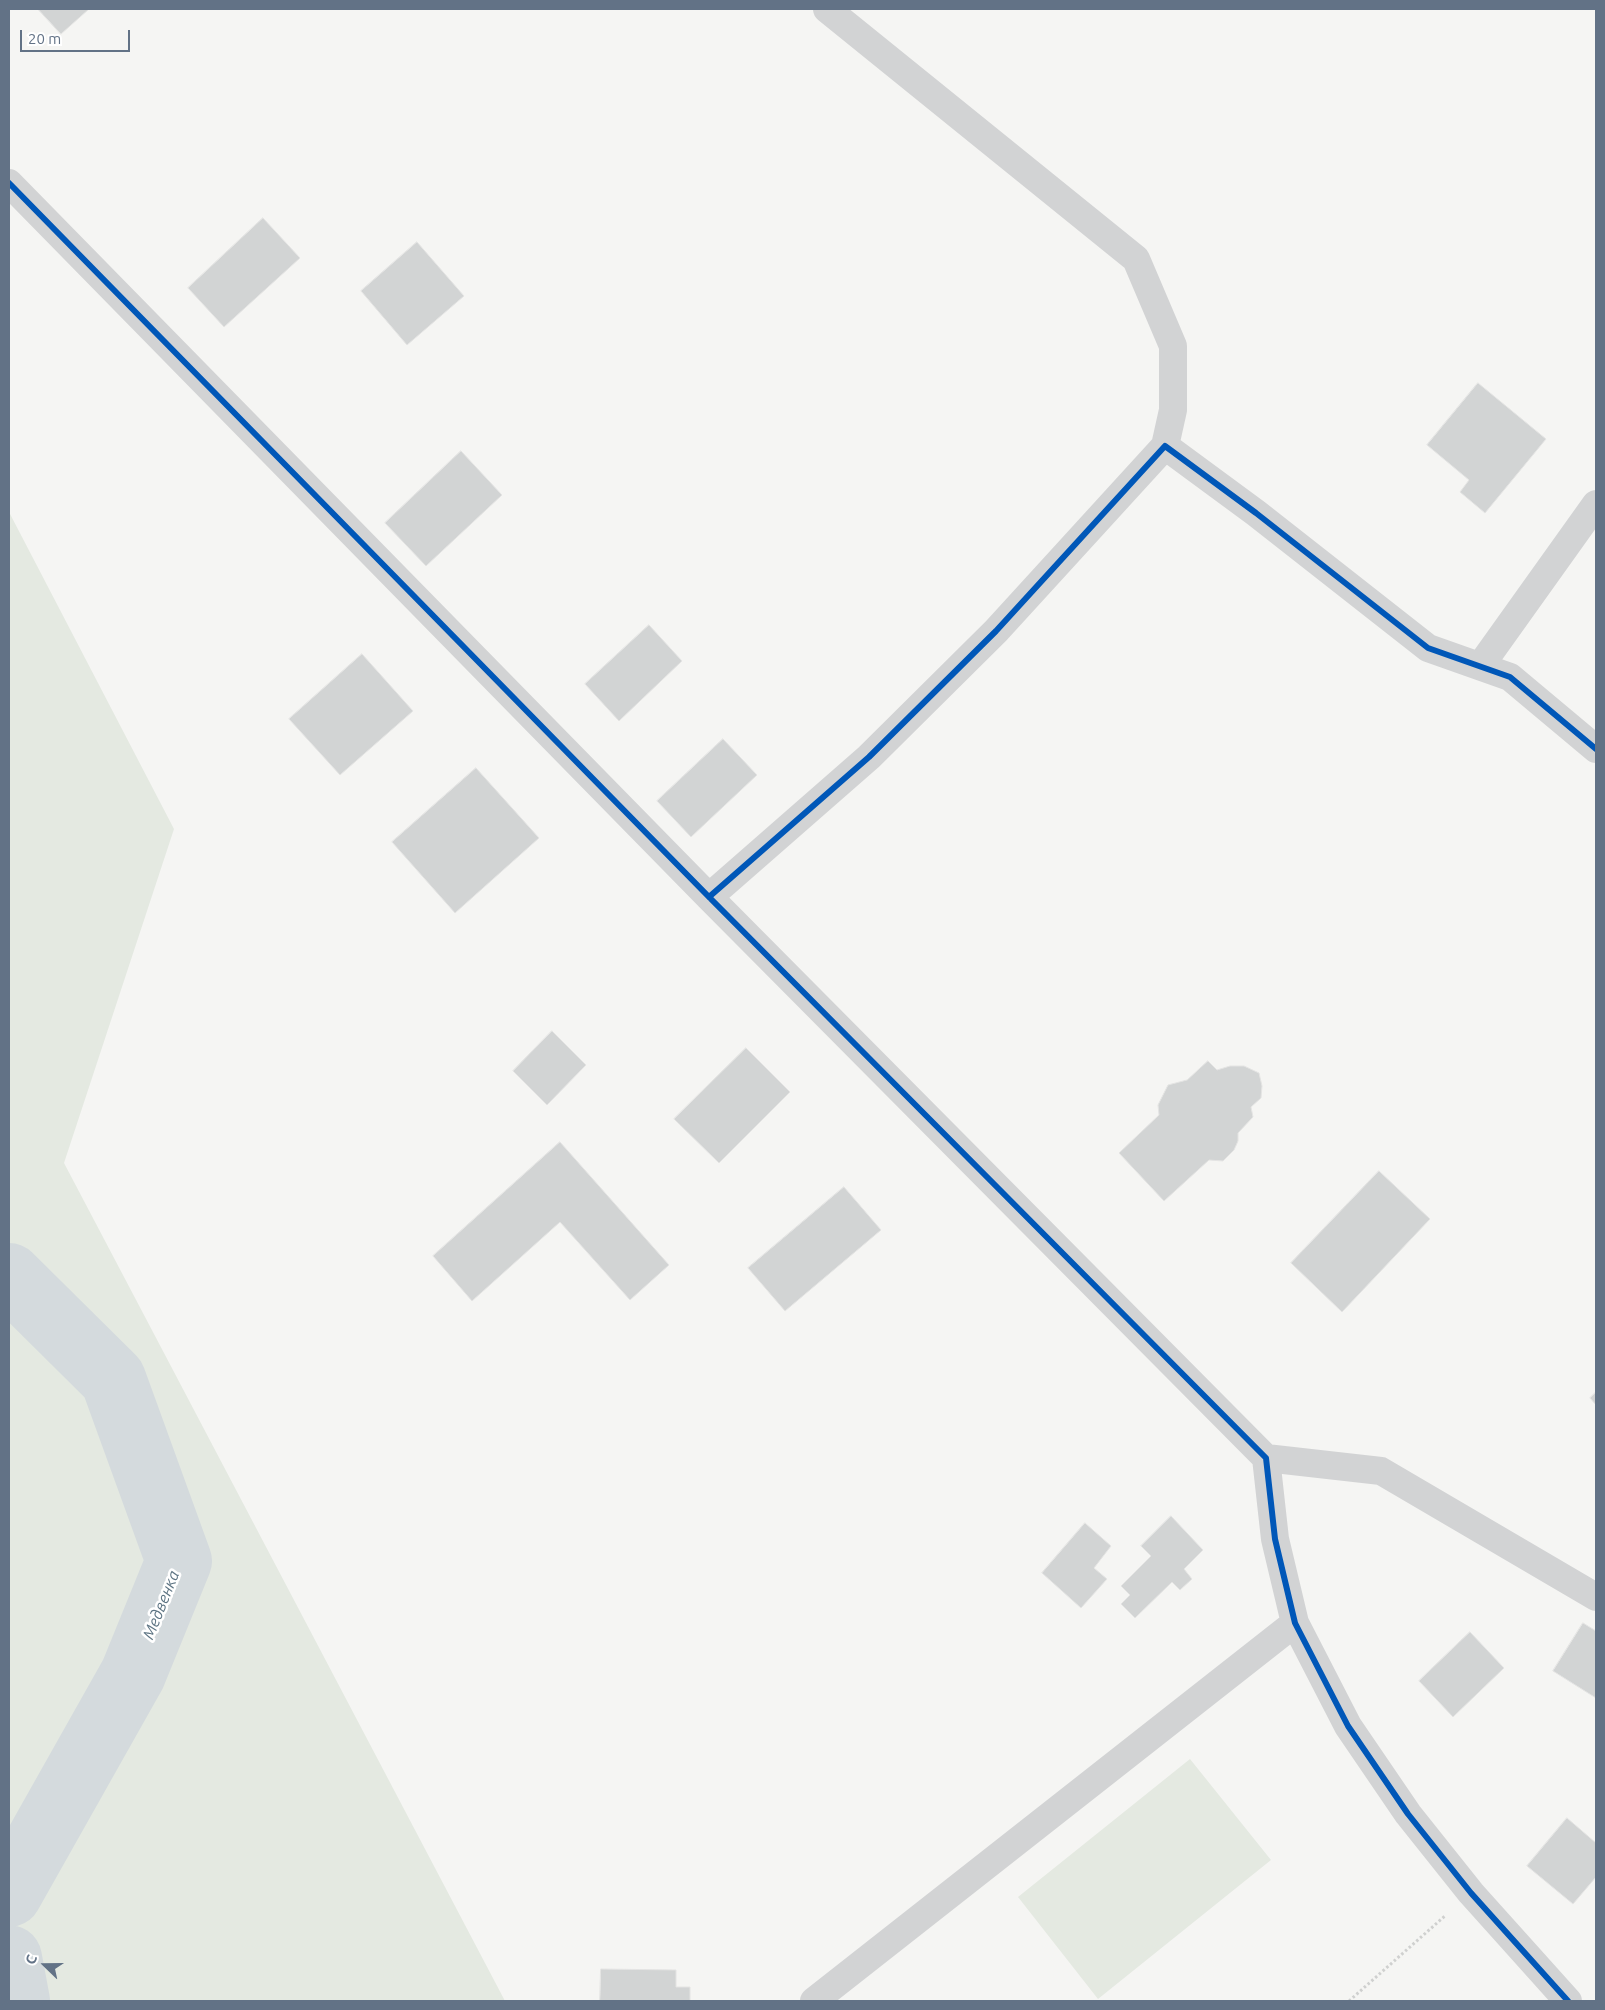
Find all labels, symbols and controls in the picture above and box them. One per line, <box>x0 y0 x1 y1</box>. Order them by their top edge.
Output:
scale bar <box>22 20 132 52</box>
text: 20 m <box>28 30 61 47</box>
water label: Медвенка <box>139 1568 183 1642</box>
north arrow <box>20 1940 70 1990</box>
text: С <box>22 1952 40 1967</box>

